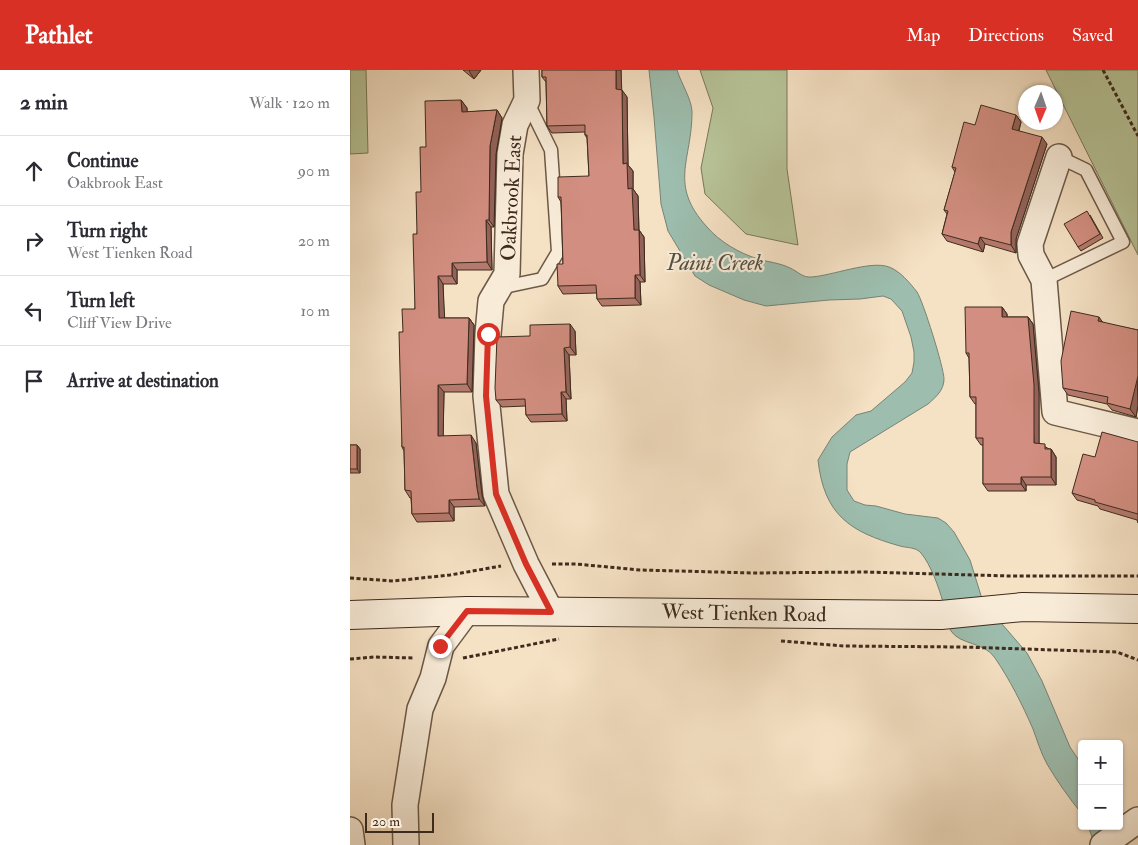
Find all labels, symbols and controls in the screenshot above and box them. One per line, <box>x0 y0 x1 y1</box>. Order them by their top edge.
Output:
text: Pathlet <box>25 20 93 51</box>
text: Map <box>907 24 940 47</box>
text: Directions <box>968 24 1044 47</box>
text: Saved <box>1072 24 1113 47</box>
north arrow <box>1018 85 1063 130</box>
text: 2 min <box>20 89 68 116</box>
text: Walk · 120 m <box>249 93 330 113</box>
street label: Oakbrook East <box>495 134 528 262</box>
text: Continue <box>67 149 138 173</box>
icon: ahead <box>20 157 48 185</box>
text: 90 m <box>298 161 330 181</box>
text: Oakbrook East <box>67 173 163 193</box>
text: Turn right <box>67 219 147 243</box>
icon: right <box>20 227 48 255</box>
text: 20 m <box>298 231 330 251</box>
text: West Tienken Road <box>67 243 193 263</box>
water label: Paint Creek <box>665 249 764 277</box>
text: Turn left <box>67 289 135 313</box>
icon: left <box>20 297 48 325</box>
text: 10 m <box>300 301 330 321</box>
text: Cliff View Drive <box>67 313 172 333</box>
route start <box>477 323 500 346</box>
icon: arrive <box>20 367 48 395</box>
text: Arrive at destination <box>67 369 219 393</box>
street label: West Tienken Road <box>660 599 827 628</box>
route end <box>429 635 452 658</box>
map controls <box>1078 740 1123 830</box>
button: + <box>1078 740 1123 785</box>
button: − <box>1078 785 1123 830</box>
scale bar <box>365 810 434 833</box>
text: 20 m <box>372 813 400 830</box>

